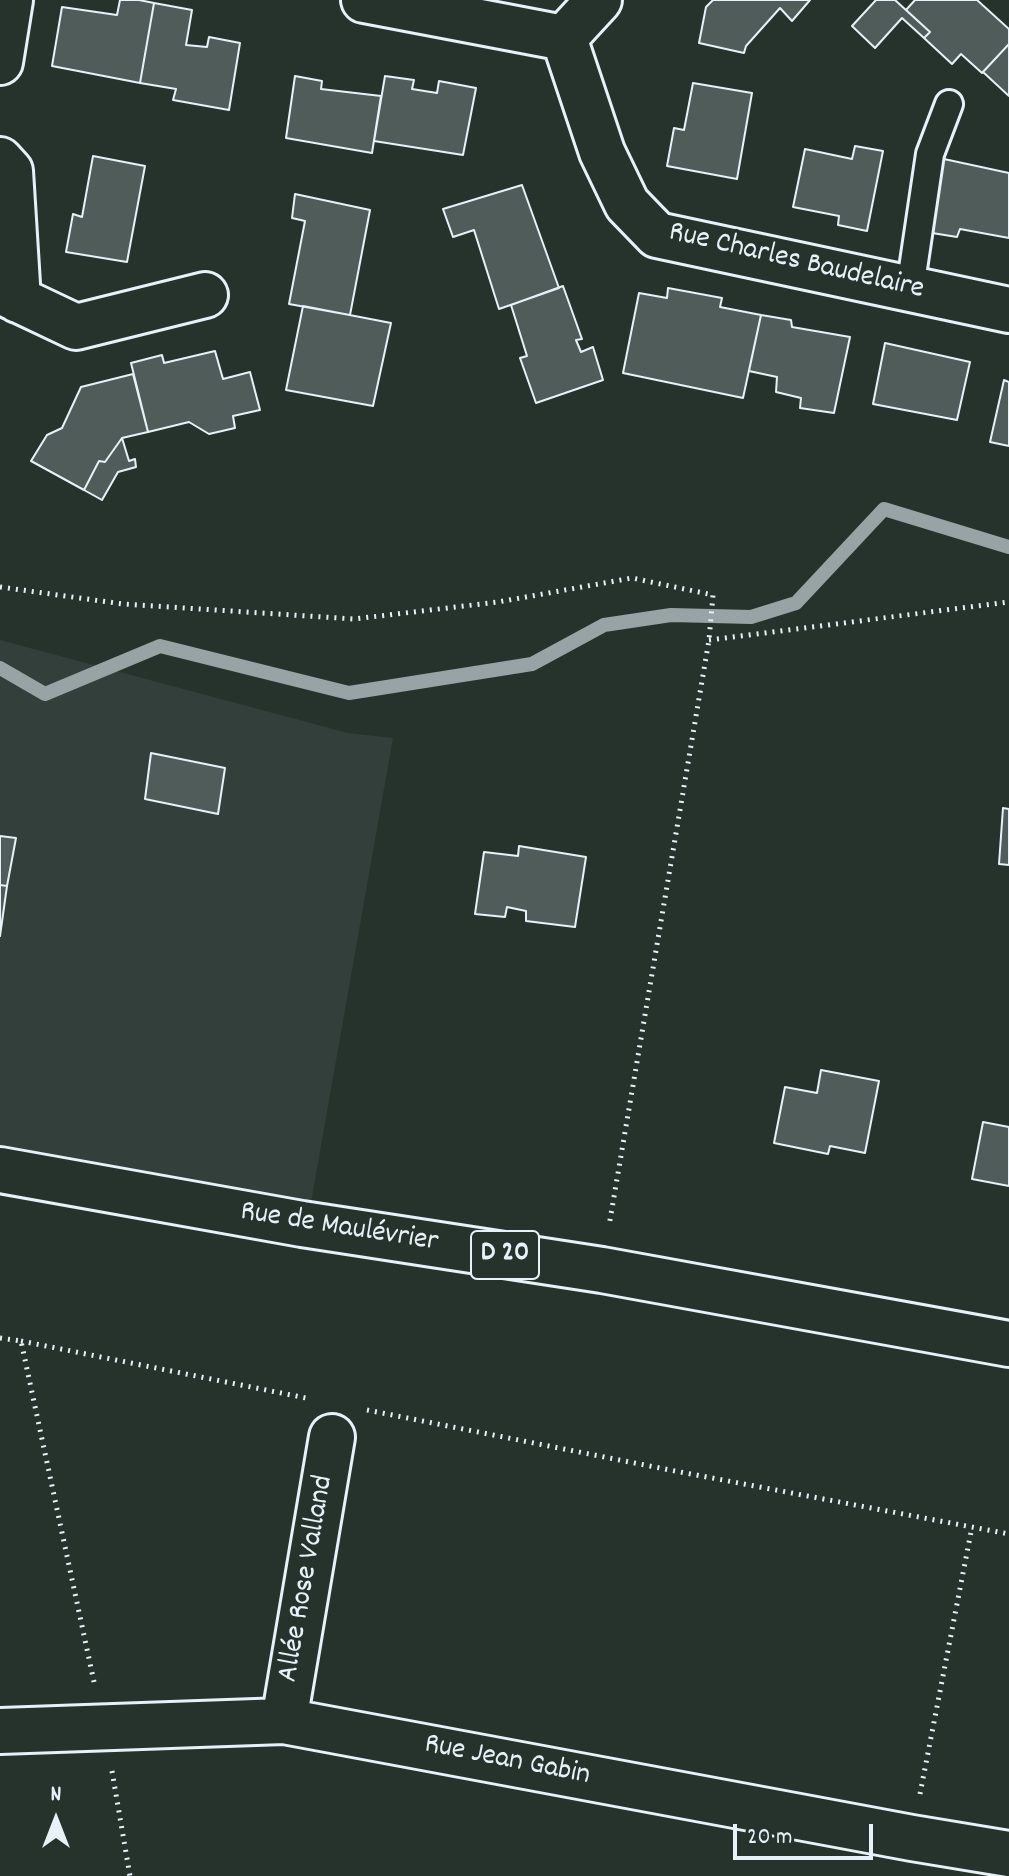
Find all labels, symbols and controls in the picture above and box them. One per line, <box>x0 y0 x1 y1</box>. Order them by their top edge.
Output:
street label: Rue Charles Baudelaire <box>665 216 927 310</box>
street label: Rue de Maulévrier <box>237 1196 441 1262</box>
road number: D 20 <box>471 1231 539 1279</box>
street label: Allée Rose Valland <box>272 1473 344 1685</box>
street label: Rue Jean Gabin <box>421 1728 593 1796</box>
north arrow <box>16 1780 96 1860</box>
text: N <box>51 1780 61 1811</box>
scale bar <box>737 1808 877 1858</box>
text: 20 m <box>747 1821 793 1855</box>

